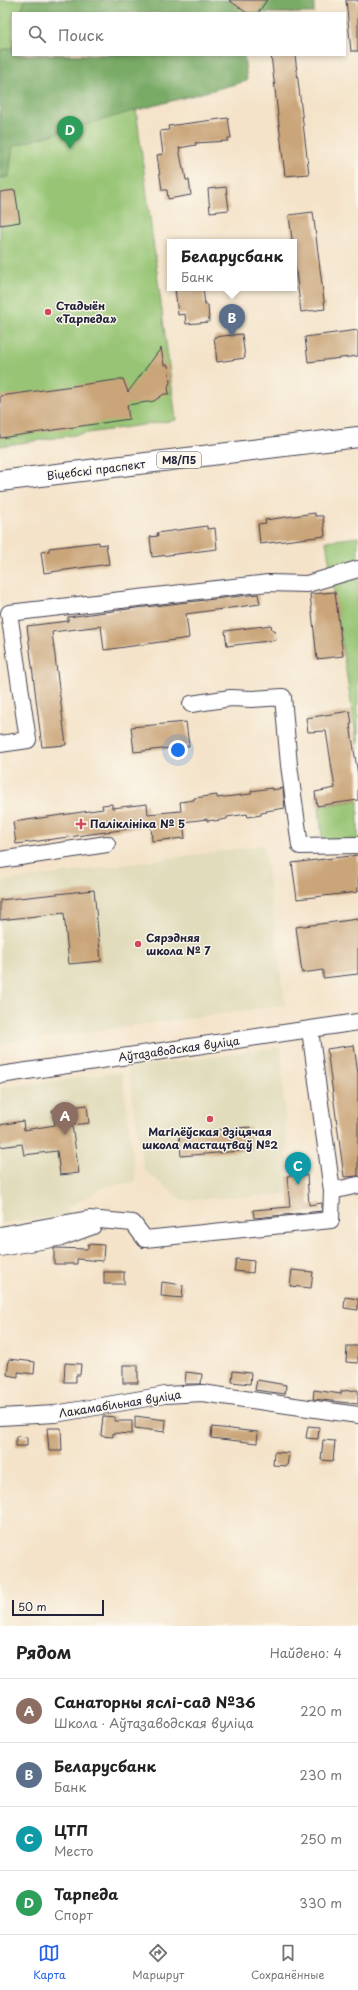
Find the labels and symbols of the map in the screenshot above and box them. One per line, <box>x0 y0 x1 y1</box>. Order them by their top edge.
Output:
pin: D <box>57 116 83 149</box>
place label: Стадыён «Тарпеда» <box>56 297 117 327</box>
pin: B <box>219 304 245 337</box>
marker: Стадыён «Тарпеда» <box>43 307 53 317</box>
road number: М8/П5 <box>157 452 201 468</box>
street label: Віцебскі праспект <box>46 455 147 484</box>
your location <box>168 740 188 760</box>
place label: Паліклініка № 5 <box>90 815 185 832</box>
marker: Паліклініка № 5 <box>75 818 87 830</box>
place label: Сярэдняя школа № 7 <box>146 929 211 959</box>
marker: Сярэдняя школа № 7 <box>133 939 143 949</box>
street label: Аўтазаводская вуліца <box>117 1032 241 1065</box>
pin: A <box>52 1102 78 1135</box>
marker: Магілёўская дзіцячая школа мастацтваў №2 <box>205 1114 215 1124</box>
place label: Магілёўская дзіцячая школа мастацтваў №2 <box>142 1123 278 1153</box>
pin: C <box>285 1152 311 1185</box>
street label: Лакамабільная вуліца <box>58 1385 183 1422</box>
scale bar <box>12 1598 104 1617</box>

